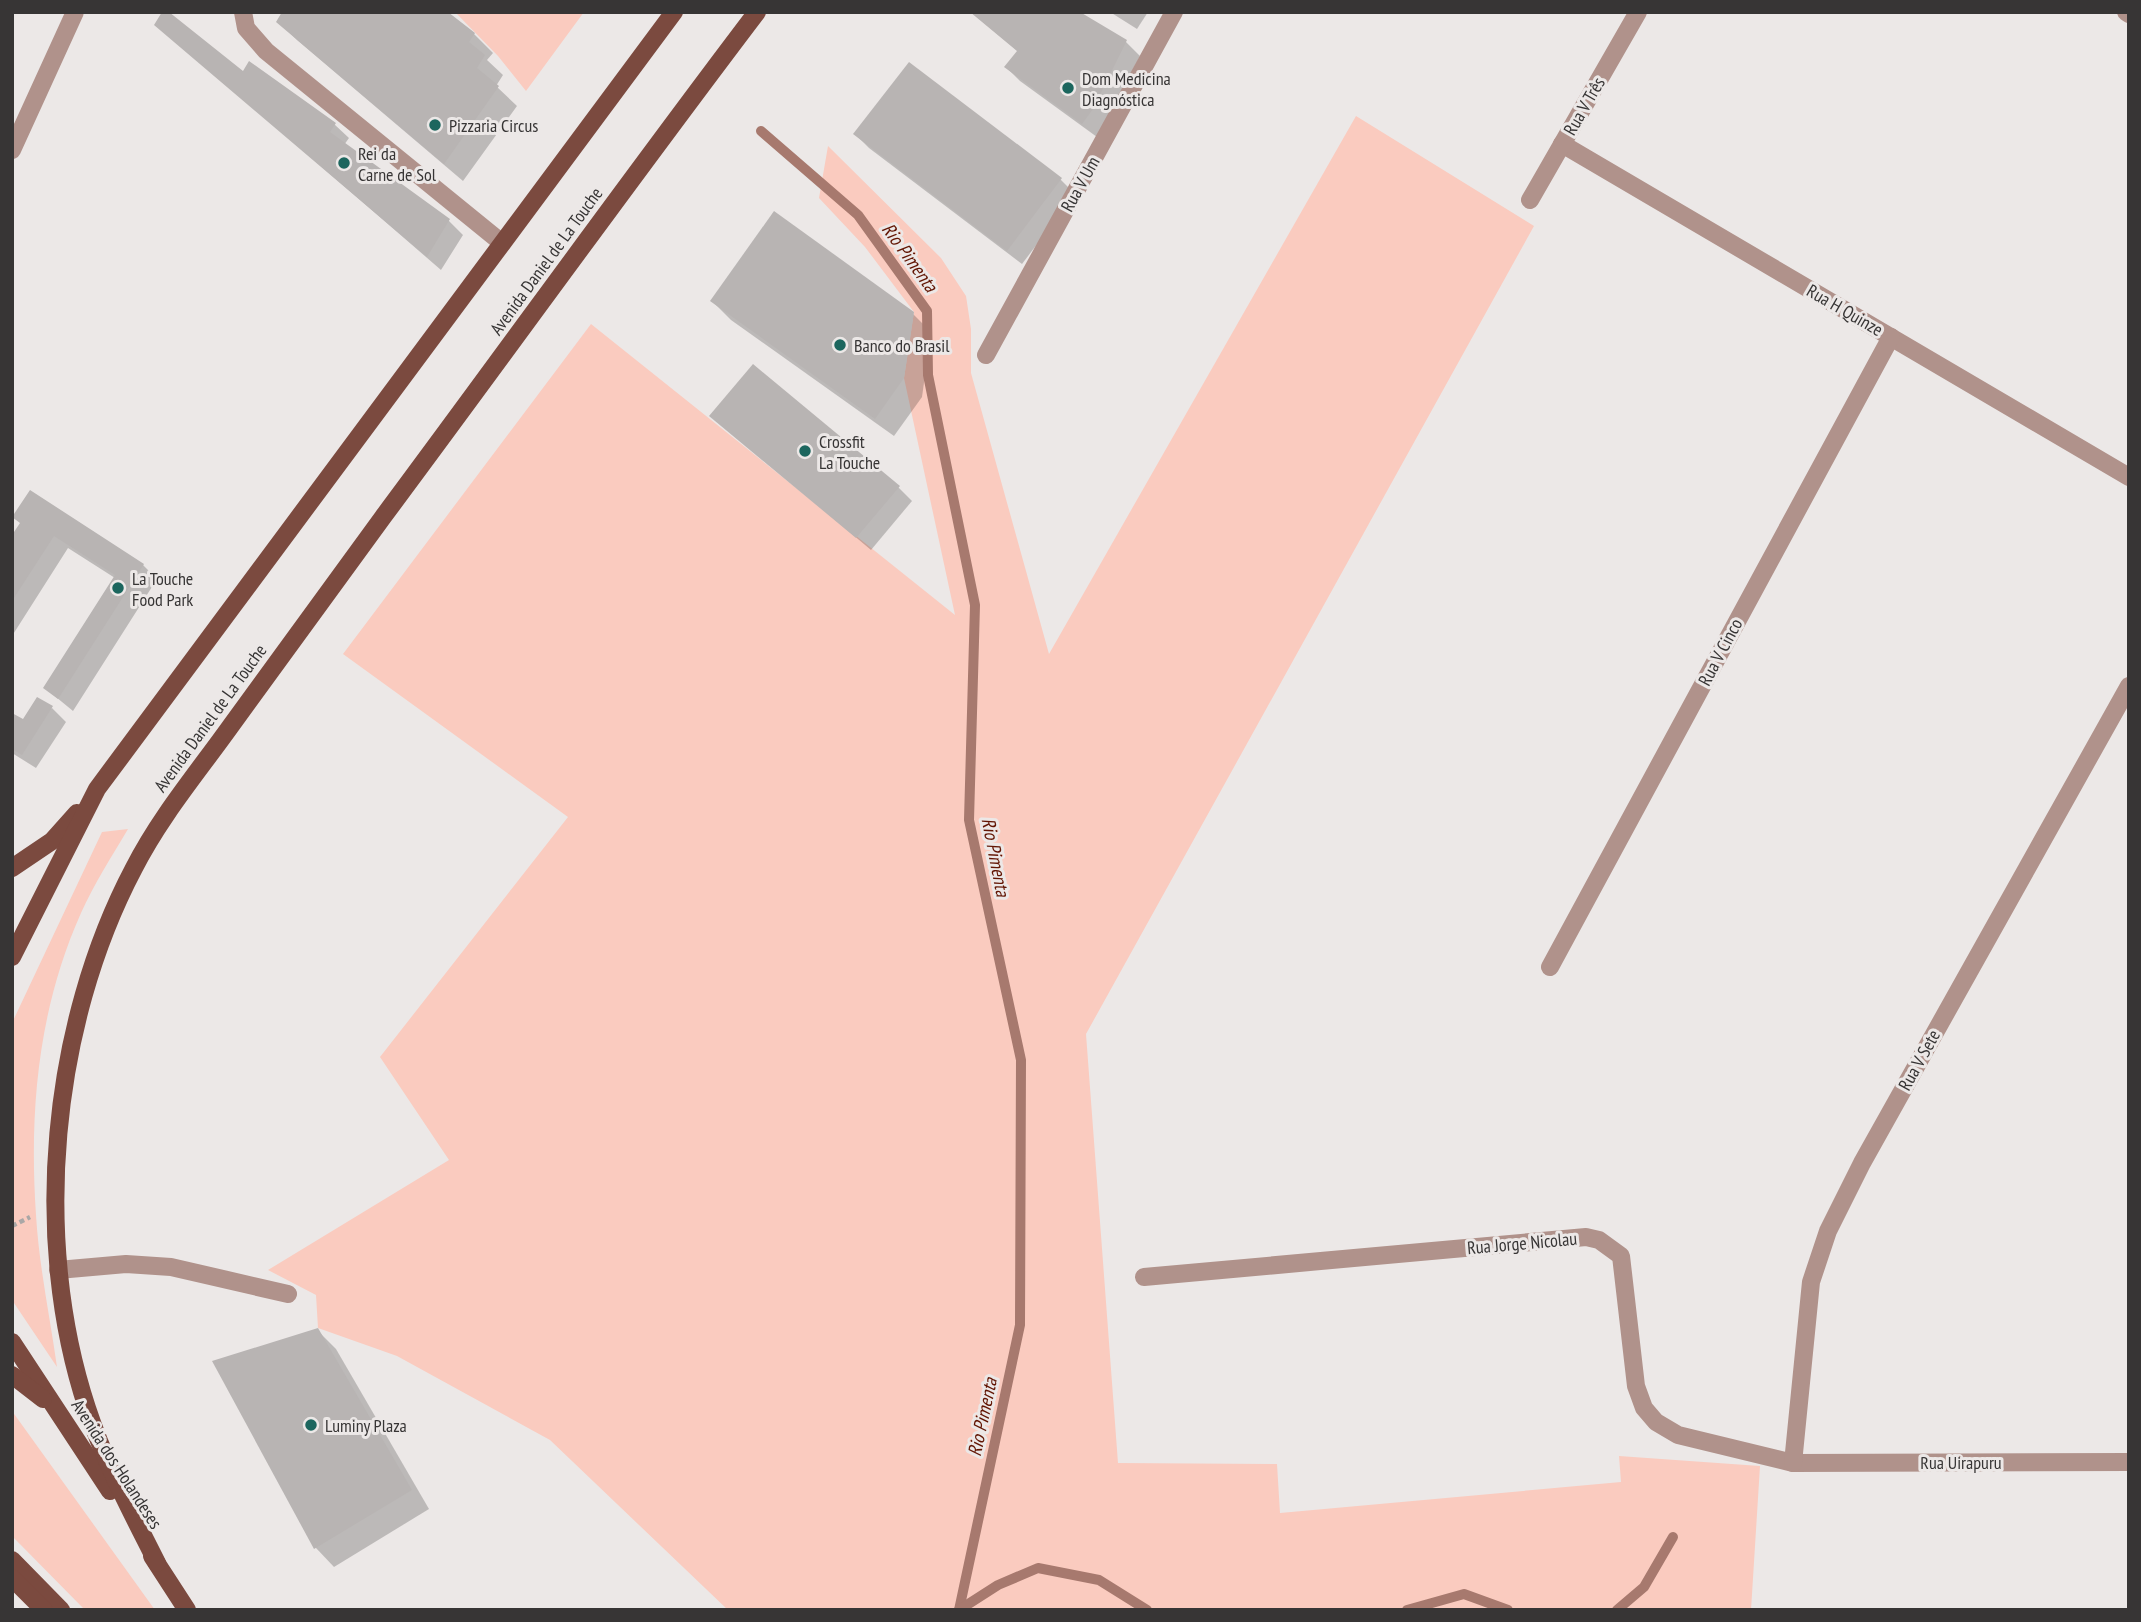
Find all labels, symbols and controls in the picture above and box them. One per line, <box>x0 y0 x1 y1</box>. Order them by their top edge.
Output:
place label: Dom Medicina Diagnóstica <box>1082 67 1171 111</box>
street label: Rua V Três <box>1558 73 1610 139</box>
marker: Dom Medicina Diagnóstica <box>1060 80 1076 96</box>
place label: Pizzaria Circus <box>449 114 538 137</box>
marker: Pizzaria Circus <box>427 117 443 133</box>
place label: Rei da Carne de Sol <box>358 142 437 186</box>
street label: Rua V Um <box>1055 152 1105 216</box>
marker: Rei da Carne de Sol <box>336 155 352 171</box>
street label: Avenida Daniel de La Touche <box>485 183 607 339</box>
water label: Rio Pimenta <box>877 218 944 297</box>
street label: Rua H Quinze <box>1803 279 1887 341</box>
place label: Banco do Brasil <box>854 334 950 357</box>
marker: Banco do Brasil <box>832 337 848 353</box>
place label: Crossfit La Touche <box>819 430 880 474</box>
marker: Crossfit La Touche <box>797 443 813 459</box>
place label: La Touche Food Park <box>132 567 193 611</box>
marker: La Touche Food Park <box>110 580 126 596</box>
street label: Rua V Cinco <box>1693 614 1747 689</box>
street label: Avenida Daniel de La Touche <box>149 640 271 796</box>
water label: Rio Pimenta <box>977 816 1016 900</box>
street label: Rua V Sete <box>1893 1026 1945 1094</box>
street label: Rua Jorge Nicolau <box>1466 1227 1578 1259</box>
water label: Rio Pimenta <box>962 1374 1002 1458</box>
street label: Avenida dos Holandeses <box>67 1395 167 1533</box>
place label: Luminy Plaza <box>325 1414 407 1437</box>
marker: Luminy Plaza <box>303 1417 319 1433</box>
street label: Rua Uirapuru <box>1920 1451 2002 1474</box>

